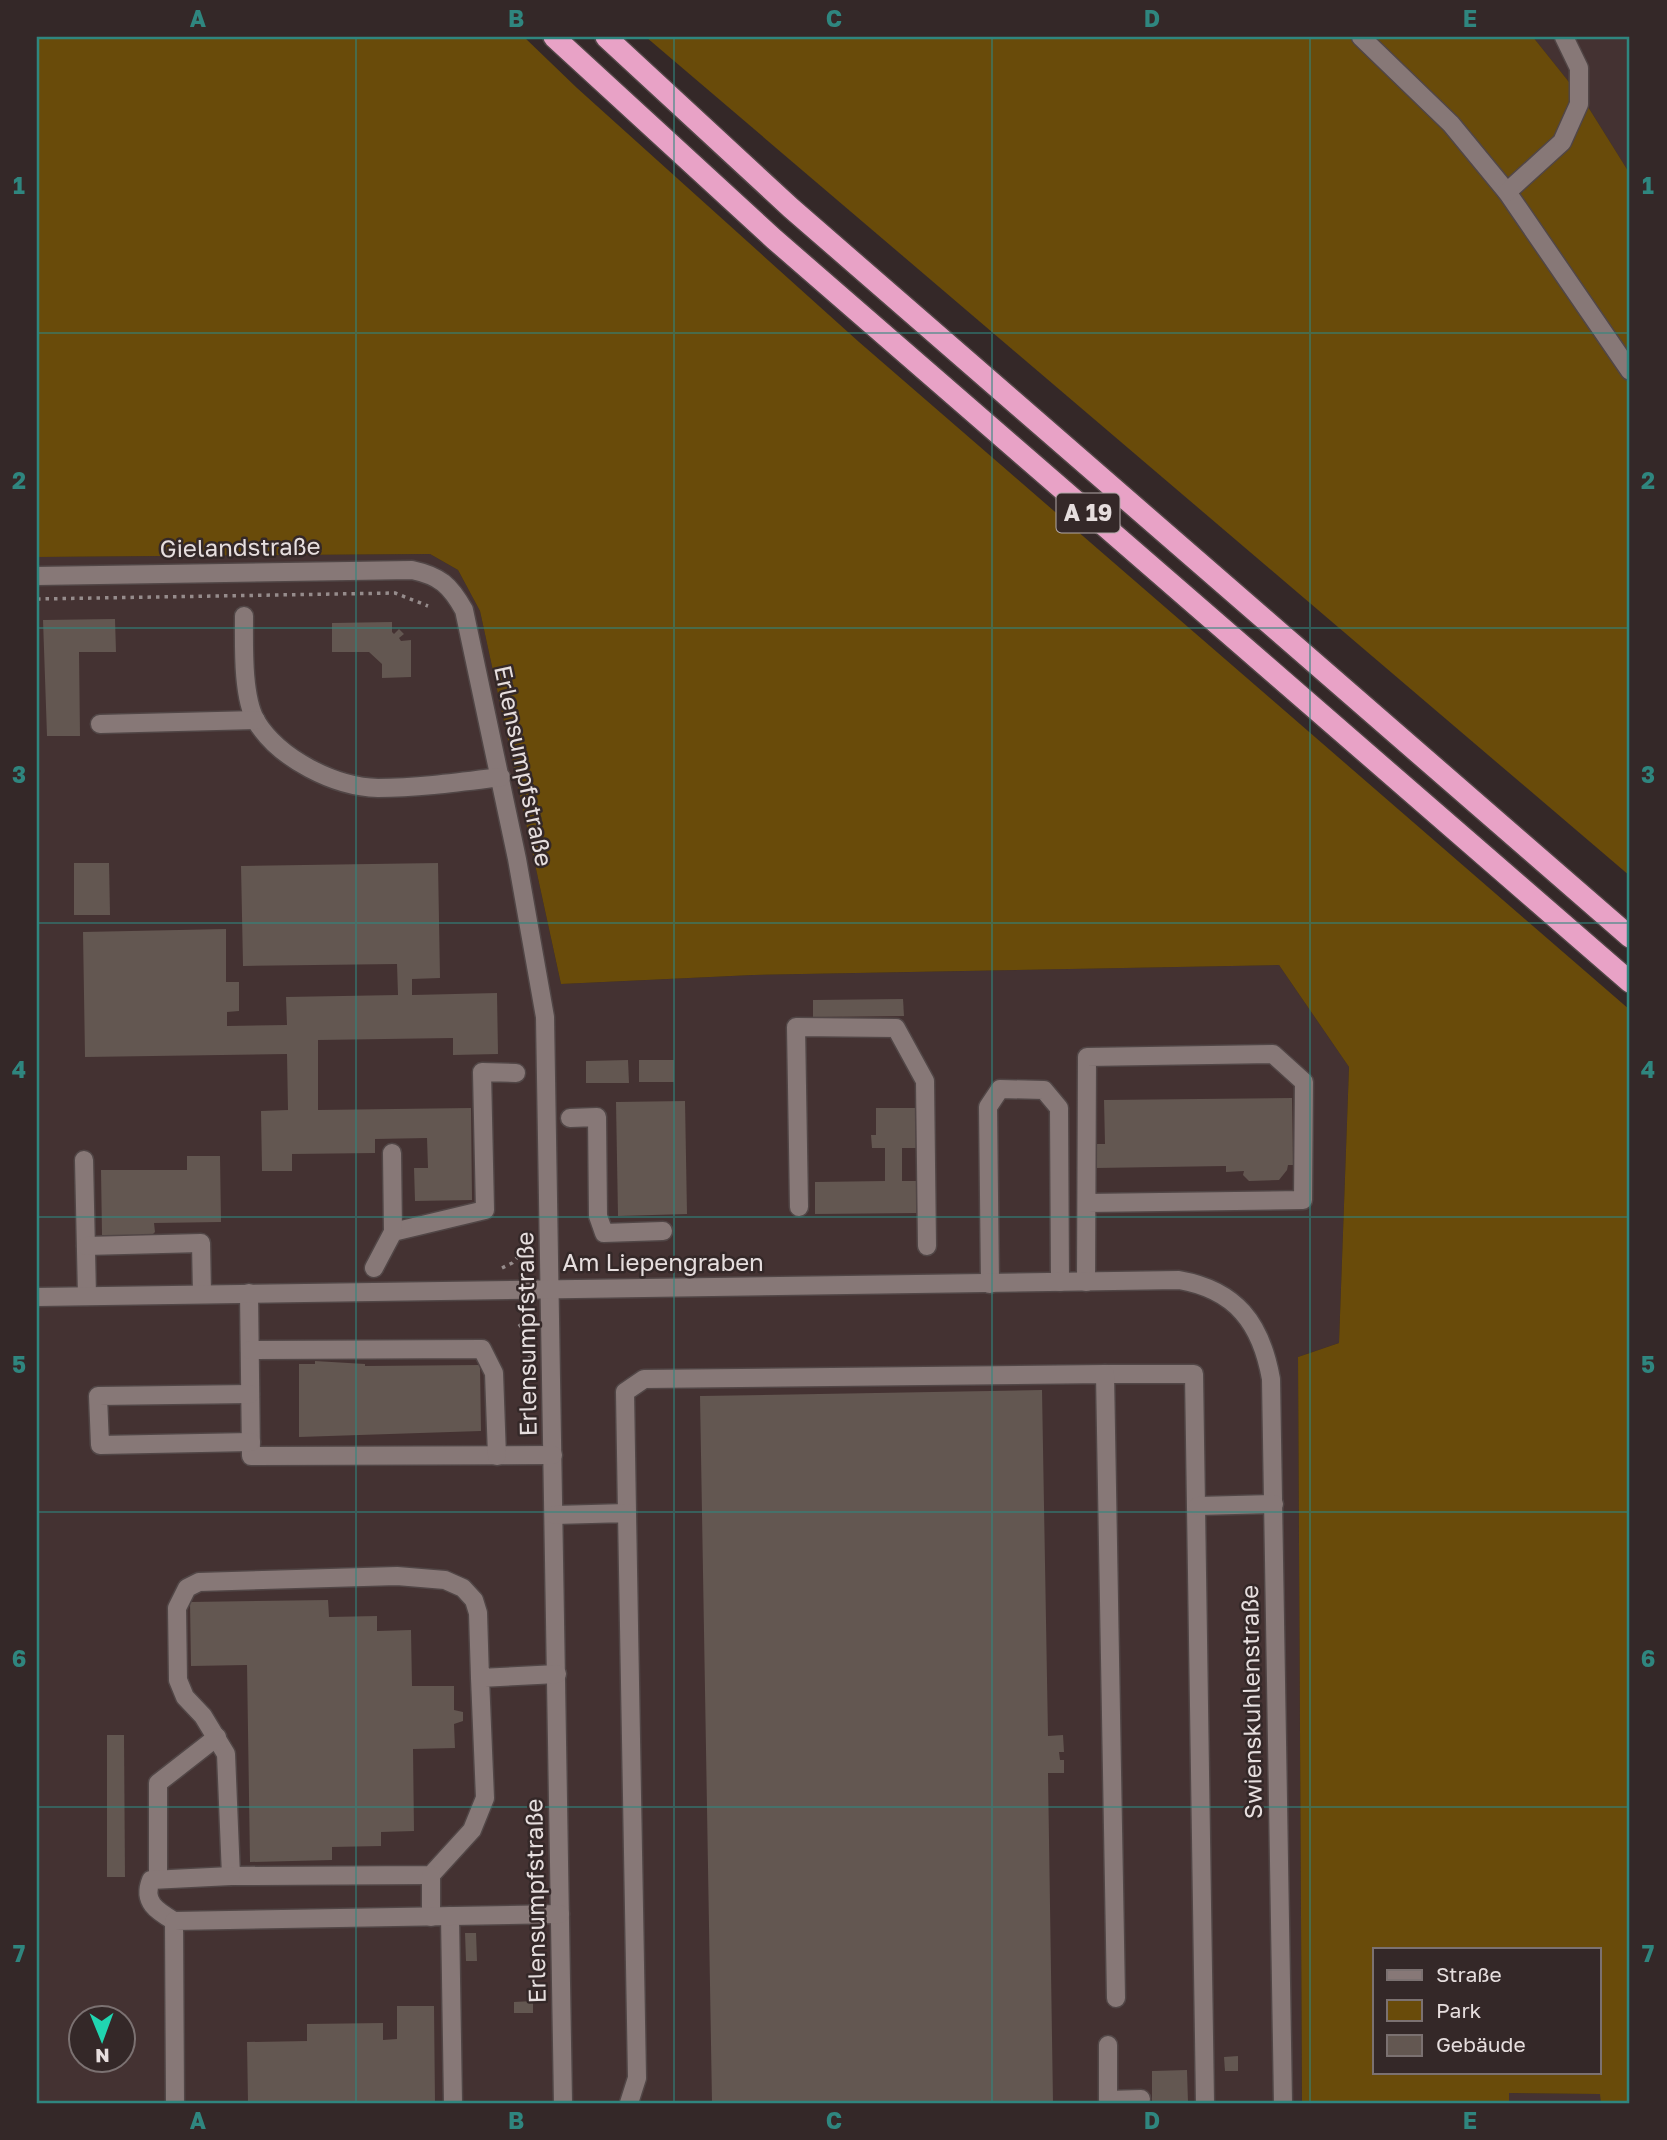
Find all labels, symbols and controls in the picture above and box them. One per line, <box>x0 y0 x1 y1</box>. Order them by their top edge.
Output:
text: A <box>190 4 207 32</box>
text: B <box>508 4 524 32</box>
text: C <box>826 4 842 32</box>
text: D <box>1144 4 1160 32</box>
text: E <box>1463 4 1477 32</box>
text: 1 <box>13 171 25 199</box>
text: 1 <box>1642 171 1654 199</box>
text: 2 <box>12 466 26 494</box>
text: 2 <box>1641 466 1655 494</box>
road number: A 19 <box>1056 494 1120 533</box>
street label: Gielandstraße <box>159 531 321 562</box>
street label: Erlensumpfstraße <box>489 663 560 869</box>
text: 3 <box>12 760 26 788</box>
text: 3 <box>1641 760 1655 788</box>
text: 4 <box>12 1055 26 1083</box>
text: 4 <box>1641 1055 1655 1083</box>
street label: Erlensumpfstraße <box>509 1231 542 1437</box>
street label: Am Liepengraben <box>562 1247 764 1276</box>
text: 5 <box>12 1350 26 1378</box>
text: 5 <box>1641 1350 1655 1378</box>
street label: Swienskuhlenstraße <box>1234 1585 1267 1819</box>
text: 6 <box>12 1644 26 1672</box>
text: 6 <box>1641 1644 1655 1672</box>
street label: Erlensumpfstraße <box>518 1798 551 2004</box>
text: 7 <box>13 1939 25 1967</box>
text: 7 <box>1642 1939 1654 1967</box>
legend <box>1373 1948 1600 2074</box>
text: Straße <box>1436 1961 1502 1987</box>
text: Park <box>1436 1997 1482 2023</box>
north arrow <box>66 2004 136 2074</box>
text: Gebäude <box>1436 2031 1526 2057</box>
text: N <box>95 2045 110 2068</box>
text: A <box>190 2106 207 2134</box>
text: B <box>508 2106 524 2134</box>
text: C <box>826 2106 842 2134</box>
text: D <box>1144 2106 1160 2134</box>
text: E <box>1463 2106 1477 2134</box>

